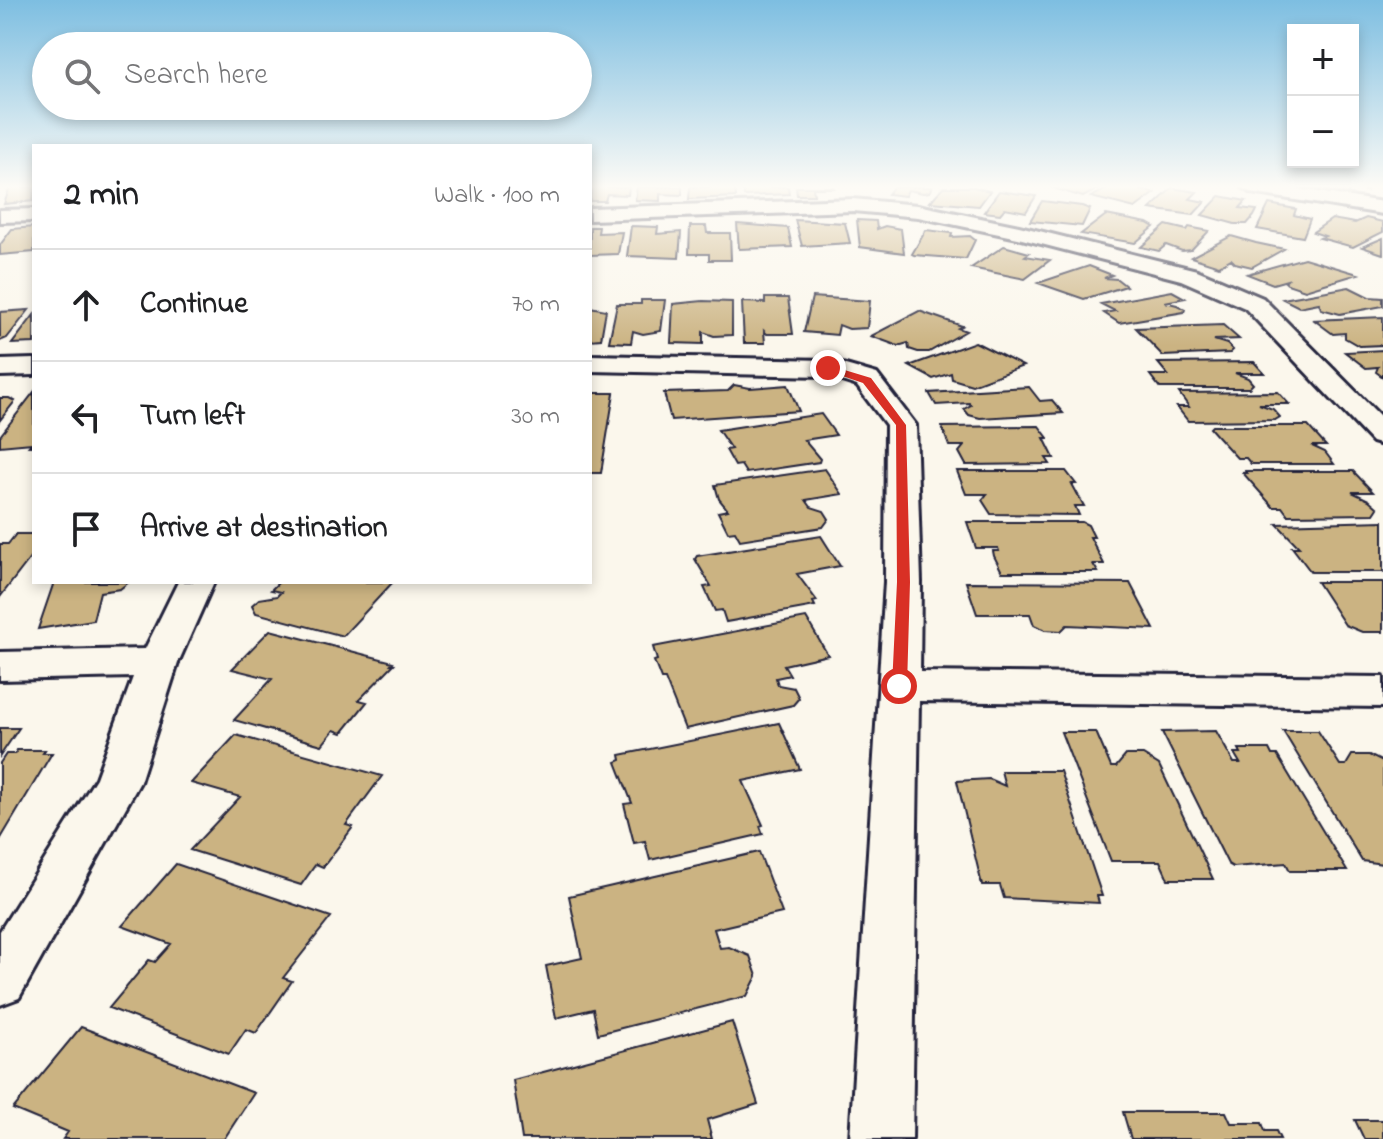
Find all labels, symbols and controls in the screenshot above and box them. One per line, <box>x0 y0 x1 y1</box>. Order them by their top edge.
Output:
map controls <box>1287 24 1359 168</box>
button: + <box>1287 24 1359 96</box>
search box <box>32 32 592 120</box>
icon: search <box>60 54 104 98</box>
text: Search here <box>124 54 268 98</box>
button: − <box>1287 96 1359 168</box>
text: 2 min <box>64 171 139 221</box>
text: Walk · 100 m <box>434 177 560 215</box>
icon: ahead <box>64 283 108 327</box>
text: Continue <box>140 283 248 327</box>
text: 70 m <box>511 286 560 324</box>
route end <box>810 350 846 386</box>
icon: left <box>64 395 108 439</box>
text: Turn left <box>140 395 245 439</box>
text: 30 m <box>511 398 560 436</box>
icon: arrive <box>64 507 108 551</box>
text: Arrive at destination <box>140 507 388 551</box>
route start <box>881 668 917 704</box>

